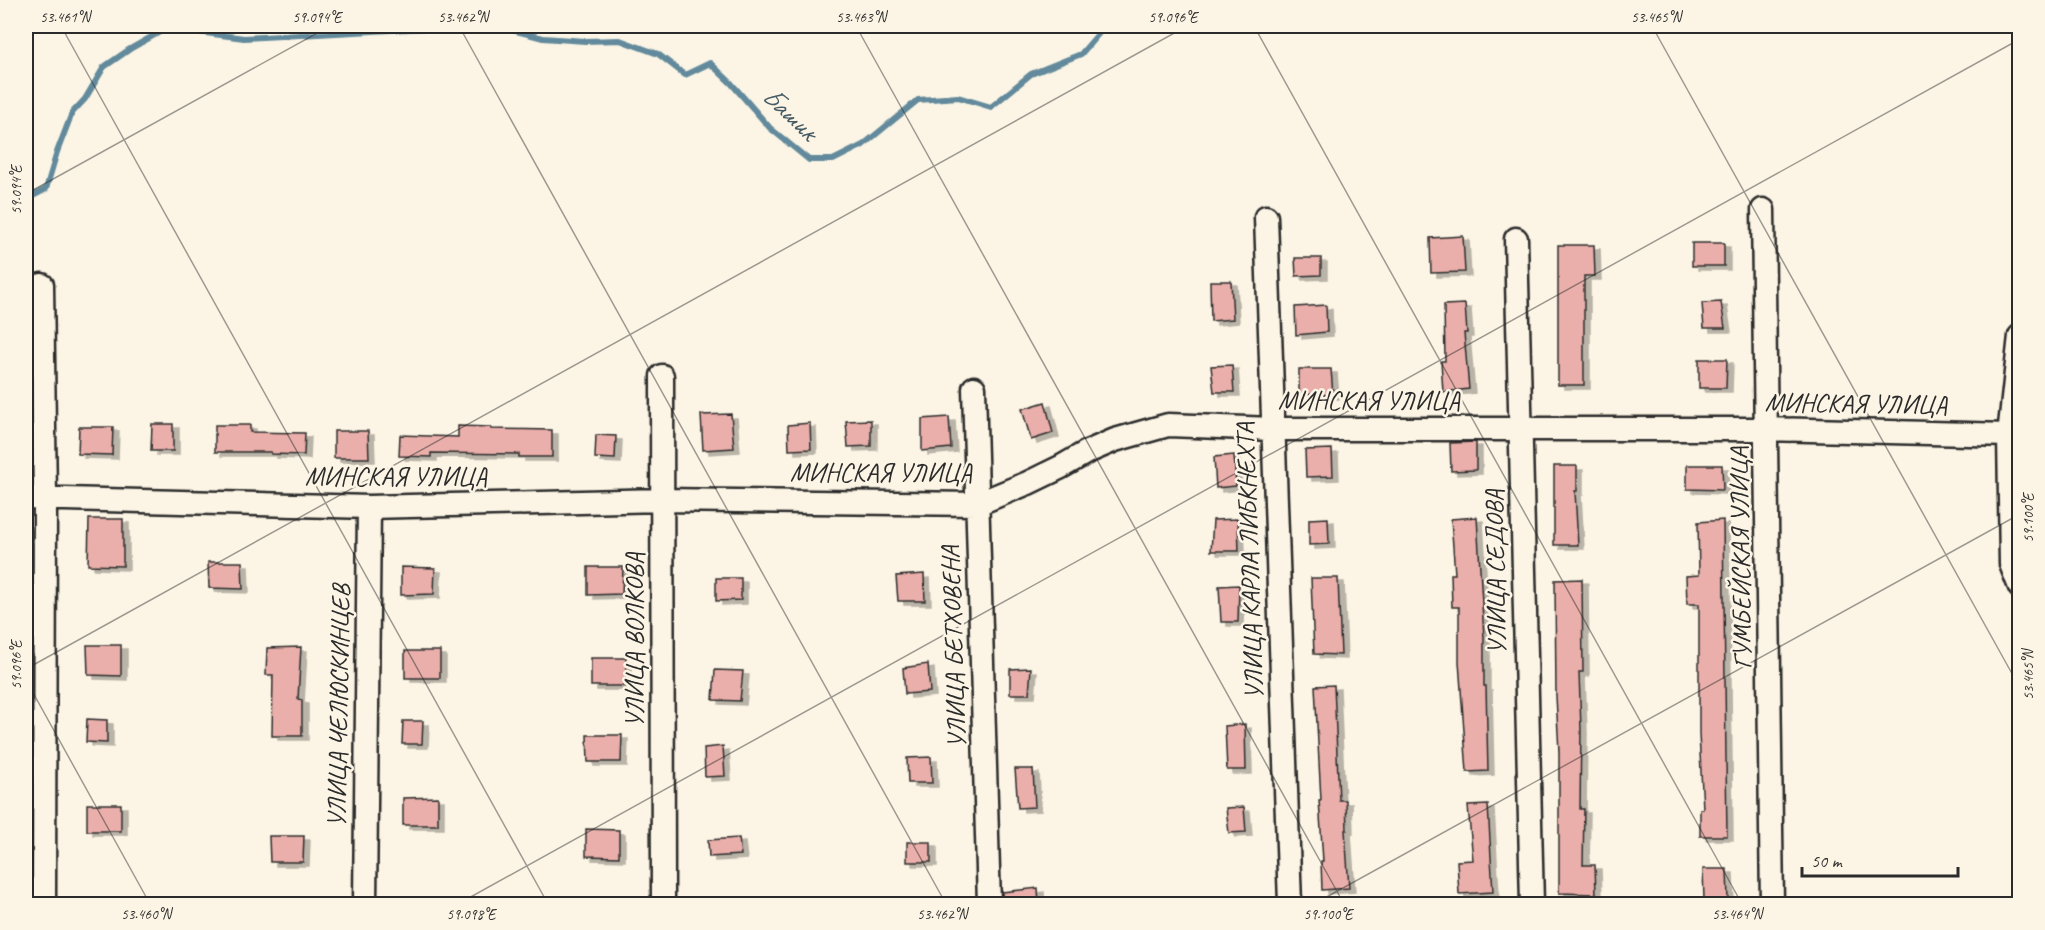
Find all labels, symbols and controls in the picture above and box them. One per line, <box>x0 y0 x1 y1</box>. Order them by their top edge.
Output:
text: 53.461°N <box>40 8 93 27</box>
text: 59.094°E <box>293 8 344 27</box>
text: 53.462°N <box>438 8 491 27</box>
text: 53.463°N <box>836 8 889 27</box>
text: 59.096°E <box>1149 8 1200 27</box>
text: 53.465°N <box>1631 8 1684 27</box>
water label: Башик <box>755 79 828 150</box>
text: 59.094°E <box>7 163 26 214</box>
street label: МИНСКАЯ УЛИЦА <box>1278 384 1461 417</box>
street label: МИНСКАЯ УЛИЦА <box>1765 385 1948 422</box>
street label: УЛИЦА КАРЛА ЛИБКНЕХТА <box>1228 421 1271 700</box>
street label: ГУМБЕЙСКАЯ УЛИЦА <box>1722 445 1759 670</box>
street label: МИНСКАЯ УЛИЦА <box>790 456 973 489</box>
street label: МИНСКАЯ УЛИЦА <box>305 460 488 493</box>
street label: УЛИЦА СЕДОВА <box>1478 488 1513 655</box>
text: 59.100°E <box>2019 491 2038 542</box>
street label: УЛИЦА БЕТХОВЕНА <box>933 543 974 749</box>
street label: УЛИЦА ВОЛКОВА <box>618 552 651 727</box>
street label: УЛИЦА ЧЕЛЮСКИНЦЕВ <box>320 581 357 828</box>
text: 59.096°E <box>7 638 26 689</box>
text: 53.465°N <box>2019 647 2038 700</box>
scale bar <box>1802 840 1958 878</box>
text: 50 m <box>1811 850 1844 872</box>
text: 53.460°N <box>121 905 174 924</box>
text: 59.098°E <box>447 905 498 924</box>
text: 53.462°N <box>917 905 970 924</box>
text: 59.100°E <box>1304 905 1355 924</box>
text: 53.464°N <box>1712 905 1765 924</box>

